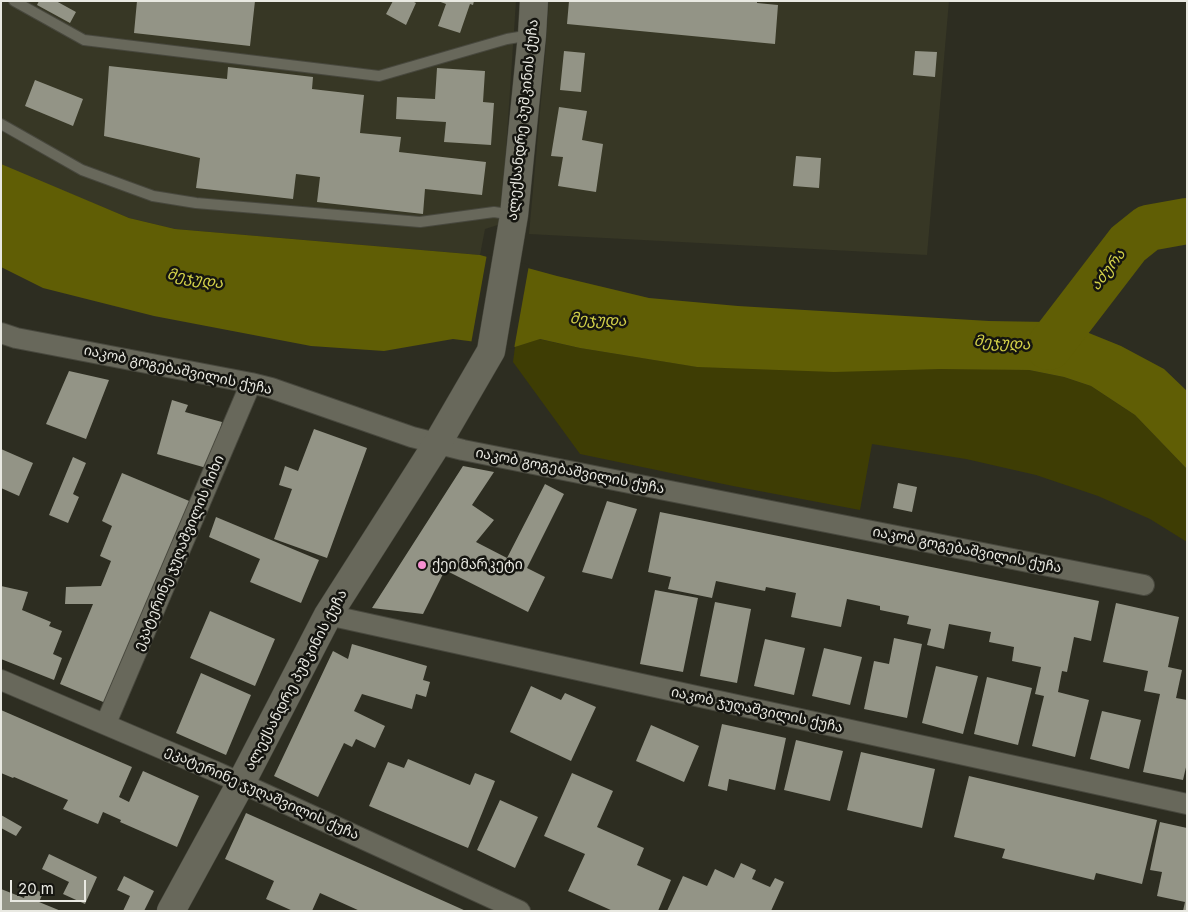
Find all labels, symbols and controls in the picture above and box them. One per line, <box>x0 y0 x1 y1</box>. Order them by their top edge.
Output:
street label: ალექსანდრე პუშკინის ქუჩა <box>504 19 542 221</box>
water label: აძურა <box>1087 246 1129 294</box>
water label: მეჯუდა <box>166 265 224 293</box>
water label: მეჯუდა <box>569 310 627 330</box>
water label: მეჯუდა <box>973 332 1031 354</box>
street label: იაკობ გოგებაშვილის ქუჩა <box>82 342 274 398</box>
street label: იაკობ გოგებაშვილის ქუჩა <box>474 444 666 498</box>
street label: ეკატერინე ჯუღაშვილის ჩიხი <box>130 453 228 653</box>
street label: იაკობ გოგებაშვილის ქუჩა <box>871 523 1063 577</box>
place label: ქეი მარკეტი <box>432 557 523 573</box>
marker: ქეი მარკეტი <box>416 559 428 571</box>
street label: ალექსანდრე პუშკინის ქუჩა <box>241 587 351 773</box>
street label: იაკობ ჯუღაშვილის ქუჩა <box>670 684 844 736</box>
street label: ეკატერინე ჯუღაშვილის ქუჩა <box>162 743 362 843</box>
scale bar <box>12 870 89 902</box>
text: 20 m <box>18 879 54 898</box>

